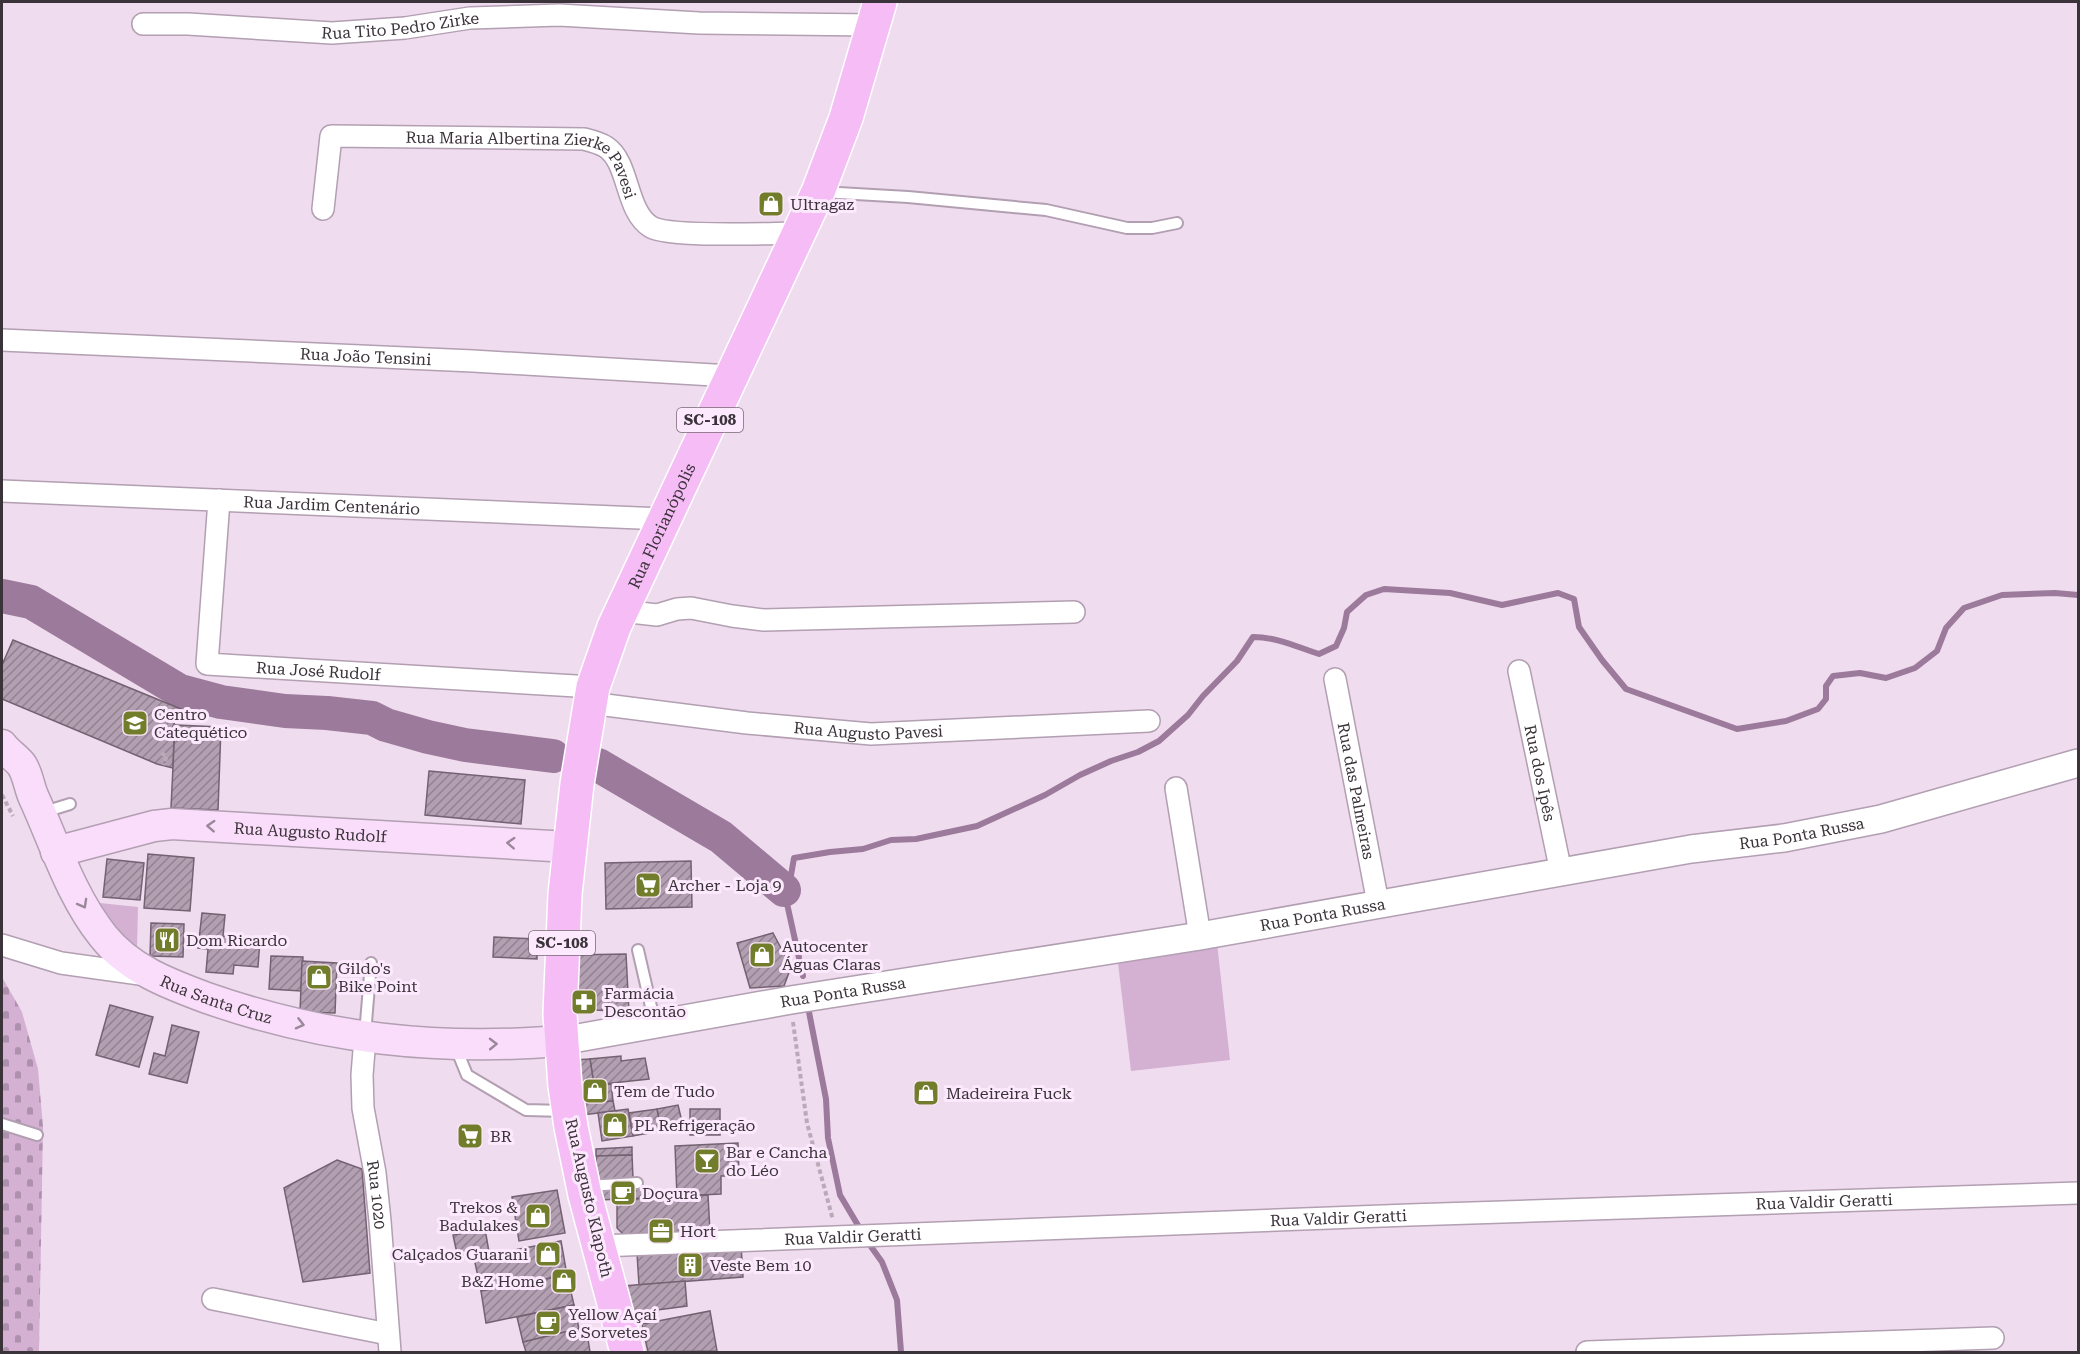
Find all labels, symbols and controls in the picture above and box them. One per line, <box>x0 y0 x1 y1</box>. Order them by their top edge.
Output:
street label: Rua Tito Pedro Zirke <box>321 8 480 43</box>
street label: Rua Maria Albertina Zierke Pavesi <box>406 127 640 201</box>
shop icon: Ultragaz <box>756 189 786 219</box>
place label: Ultragaz <box>790 195 854 214</box>
street label: Rua João Tensini <box>300 344 432 369</box>
road number: SC-108 <box>677 408 743 432</box>
street label: Rua Florianópolis <box>624 460 699 592</box>
street label: Rua Jardim Centenário <box>243 492 421 518</box>
street label: Rua José Rudolf <box>256 657 382 684</box>
place label: Centro Catequético <box>154 705 248 742</box>
school or university icon: Centro Catequético <box>120 708 150 738</box>
street label: Rua Augusto Pavesi <box>793 718 943 744</box>
street label: Rua das Palmeiras <box>1334 721 1379 861</box>
street label: Rua dos Ipês <box>1521 723 1560 823</box>
street label: Rua Ponta Russa <box>1738 813 1866 853</box>
street label: Rua Augusto Rudolf <box>233 818 388 846</box>
one-way arrow <box>207 819 216 832</box>
one-way arrow <box>506 837 515 850</box>
supermarket icon: Archer - Loja 9 <box>633 870 663 900</box>
place label: Archer - Loja 9 <box>668 876 782 895</box>
street label: Rua Ponta Russa <box>1258 894 1387 935</box>
one-way arrow <box>76 898 87 908</box>
restaurant icon: Dom Ricardo <box>152 925 182 955</box>
place label: Dom Ricardo <box>186 931 287 950</box>
road number: SC-108 <box>529 931 595 955</box>
place label: Autocenter Águas Claras <box>782 937 881 974</box>
shop icon: Autocenter Águas Claras <box>747 940 777 970</box>
place label: Gildo's Bike Point <box>338 959 417 996</box>
shop icon: Gildo's Bike Point <box>304 962 334 992</box>
street label: Rua Santa Cruz <box>157 971 275 1027</box>
street label: Rua Ponta Russa <box>778 973 907 1011</box>
place label: Farmácia Descontão <box>604 984 686 1021</box>
pharmacy icon: Farmácia Descontão <box>569 987 599 1017</box>
one-way arrow <box>295 1017 305 1030</box>
one-way arrow <box>489 1038 498 1051</box>
shop icon: Tem de Tudo <box>580 1076 610 1106</box>
shop icon: Madeireira Fuck <box>911 1078 941 1108</box>
place label: Tem de Tudo <box>614 1082 715 1101</box>
place label: Madeireira Fuck <box>946 1084 1072 1103</box>
shop icon: PL Refrigeração <box>600 1110 630 1140</box>
place label: PL Refrigeração <box>634 1116 755 1135</box>
street label: Rua Augusto Klapoth <box>561 1117 617 1279</box>
supermarket icon: BR <box>455 1121 485 1151</box>
place label: BR <box>490 1127 512 1146</box>
place label: Bar e Cancha do Léo <box>726 1143 827 1180</box>
bar icon: Bar e Cancha do Léo <box>692 1146 722 1176</box>
street label: Rua 1020 <box>363 1159 390 1230</box>
cafe icon: Doçura <box>608 1178 638 1208</box>
place label: Doçura <box>642 1184 699 1203</box>
street label: Rua Valdir Geratti <box>1755 1190 1893 1213</box>
place label: Trekos & Badulakes <box>439 1198 518 1235</box>
shop icon: Trekos & Badulakes <box>523 1201 553 1231</box>
street label: Rua Valdir Geratti <box>1270 1206 1407 1230</box>
office icon: Hort <box>646 1216 676 1246</box>
place label: Hort <box>680 1222 716 1241</box>
street label: Rua Valdir Geratti <box>784 1224 922 1248</box>
shop icon: Calçados Guarani <box>533 1239 563 1269</box>
place label: Calçados Guarani <box>392 1245 528 1264</box>
building icon: Veste Bem 10 <box>675 1250 705 1280</box>
place label: Veste Bem 10 <box>710 1256 811 1275</box>
shop icon: B&Z Home <box>549 1266 579 1296</box>
place label: B&Z Home <box>461 1272 544 1291</box>
place label: Yellow Açaí e Sorvetes <box>568 1305 657 1342</box>
cafe icon: Yellow Açaí e Sorvetes <box>533 1308 563 1338</box>

